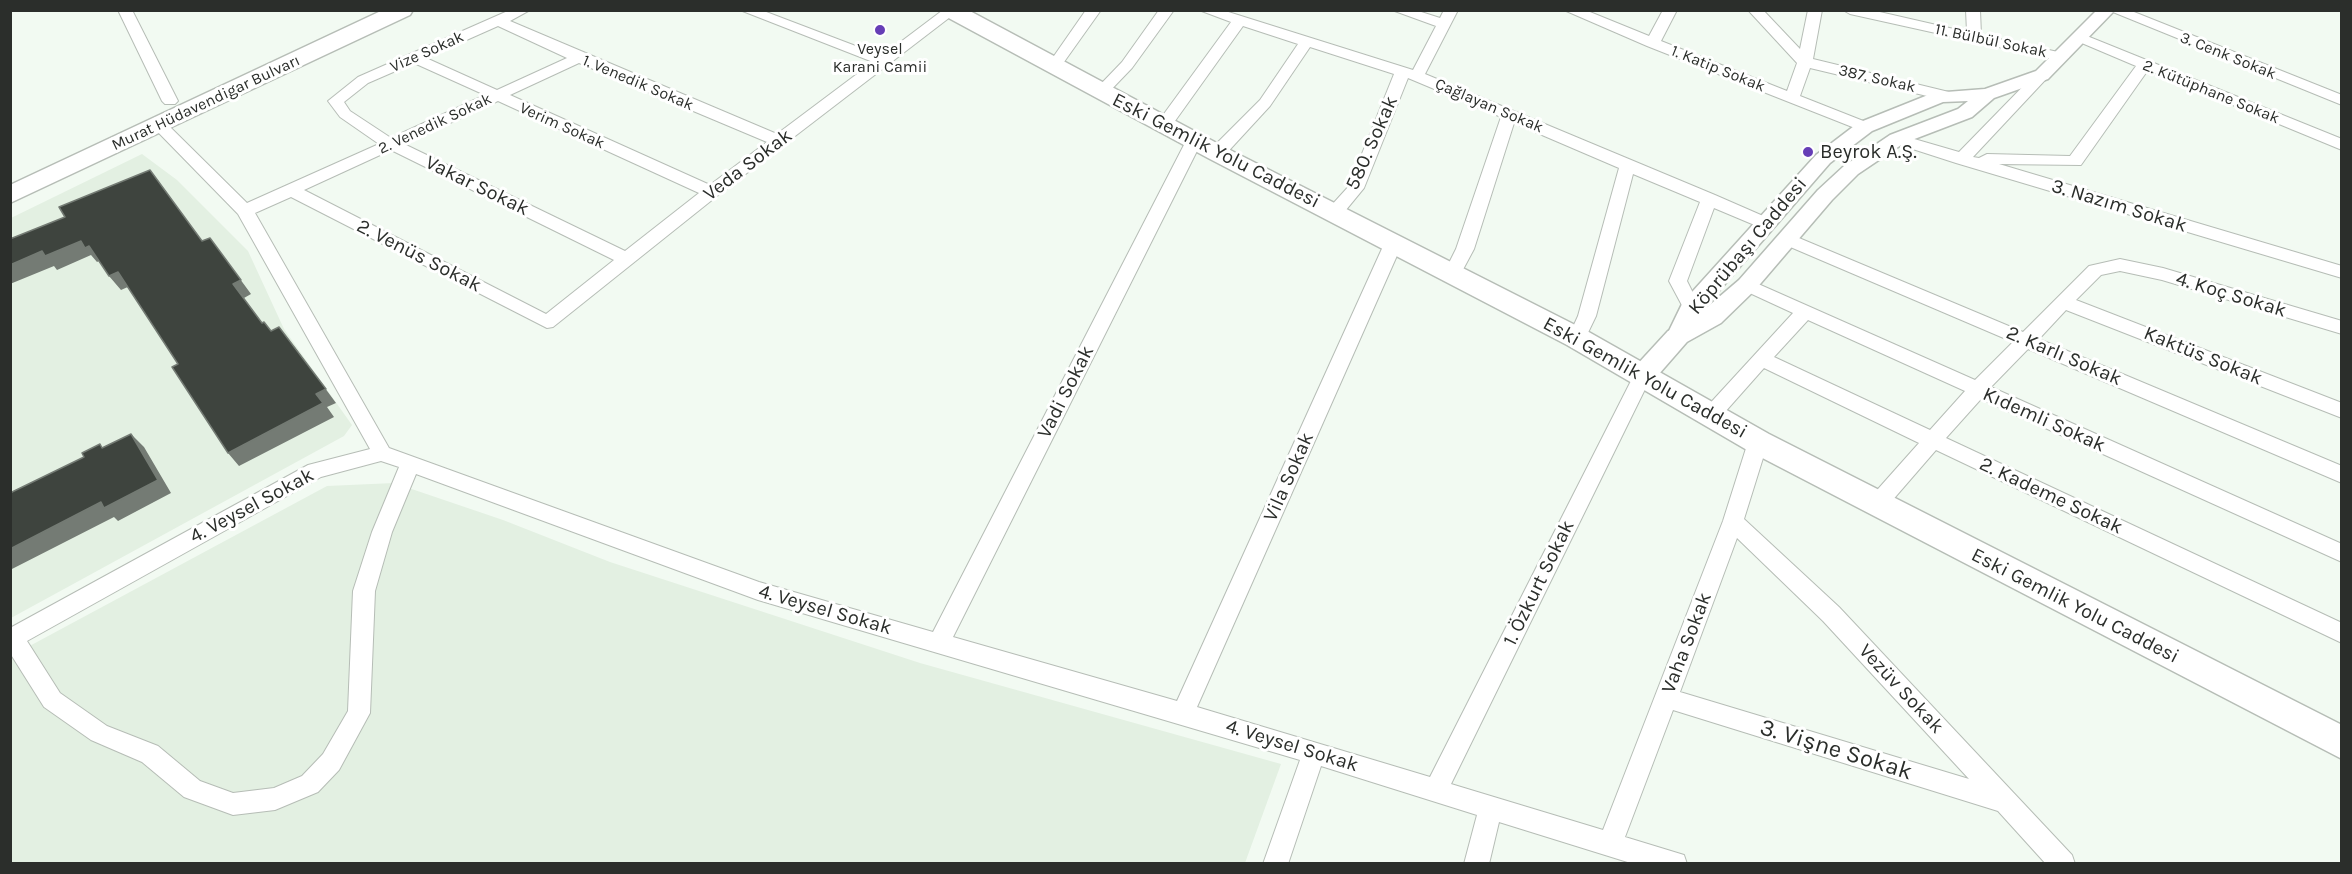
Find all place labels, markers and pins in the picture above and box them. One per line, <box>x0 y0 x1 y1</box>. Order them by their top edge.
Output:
marker: Veysel Karani Camii <box>873 23 887 37</box>
place label: Veysel Karani Camii <box>833 39 927 77</box>
place label: Beyrok A.Ş. <box>1820 140 1917 164</box>
marker: Beyrok A.Ş. <box>1801 145 1815 159</box>

